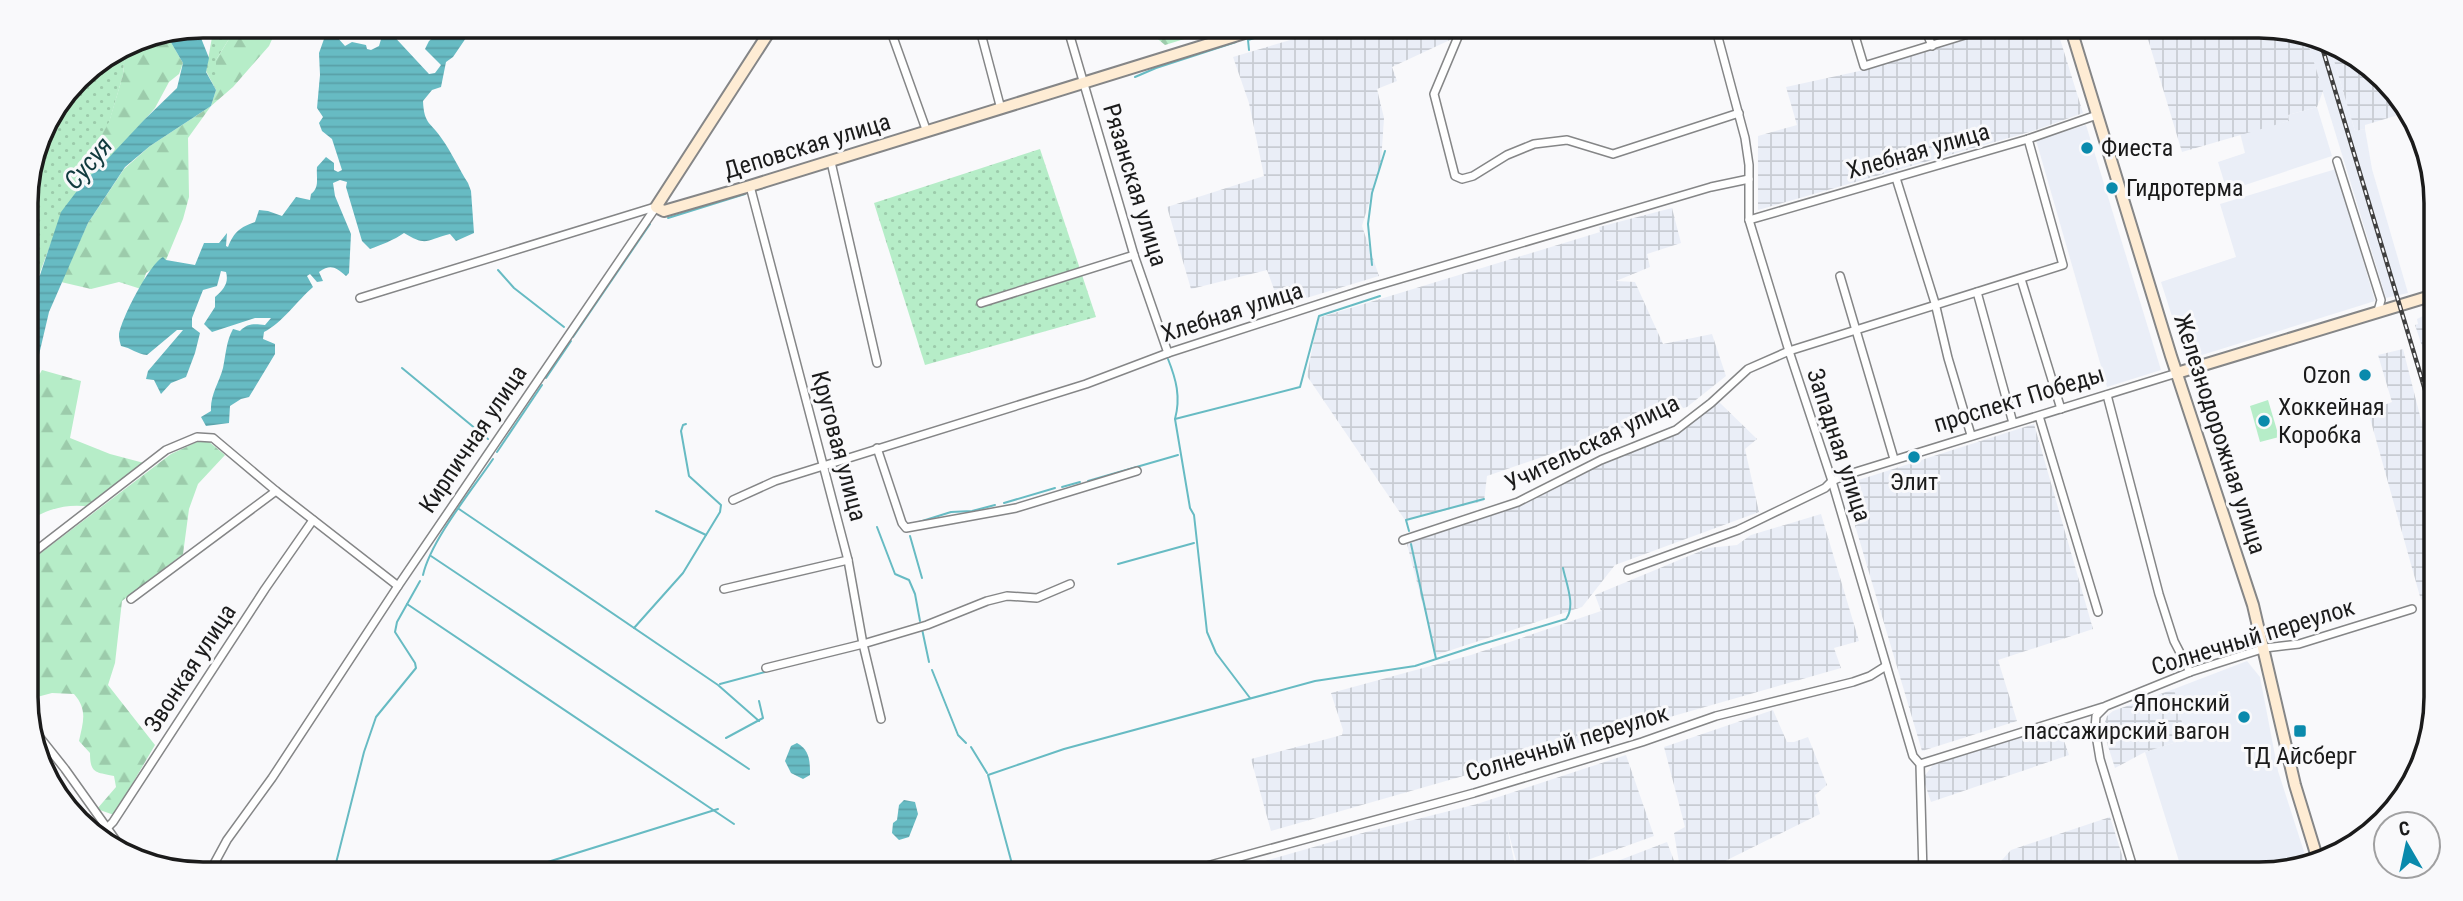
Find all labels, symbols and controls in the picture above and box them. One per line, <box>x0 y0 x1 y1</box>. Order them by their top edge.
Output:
street label: Рязанская улица <box>1097 100 1173 270</box>
street label: Деповская улица <box>720 107 894 185</box>
street label: Хлебная улица <box>1843 117 1993 185</box>
water label: Сусуя <box>58 131 118 195</box>
place label: Фиеста <box>2101 134 2173 162</box>
marker: Фиеста <box>2079 140 2095 156</box>
place label: Гидротерма <box>2126 174 2243 202</box>
marker: Гидротерма <box>2104 180 2120 196</box>
street label: Хлебная улица <box>1158 276 1306 348</box>
street label: Железнодорожная улица <box>2168 310 2272 558</box>
street label: Кирпичная улица <box>413 360 533 518</box>
street label: проспект Победы <box>1930 360 2108 438</box>
place label: Ozon <box>2303 361 2351 389</box>
street label: Западная улица <box>1801 365 1877 525</box>
marker: Ozon <box>2357 367 2373 383</box>
street label: Круговая улица <box>806 368 872 524</box>
street label: Учительская улица <box>1500 389 1684 497</box>
place label: Хоккейная Коробка <box>2278 393 2385 449</box>
marker: Хоккейная Коробка <box>2256 413 2272 429</box>
marker: Элит <box>1906 449 1922 465</box>
place label: Элит <box>1890 468 1938 496</box>
street label: Солнечный переулок <box>2148 593 2358 681</box>
street label: Звонкая улица <box>138 599 242 737</box>
place label: Японский пассажирский вагон <box>2024 689 2230 745</box>
street label: Солнечный переулок <box>1462 699 1672 787</box>
marker: Японский пассажирский вагон <box>2236 709 2252 725</box>
marker: ТД Айсберг <box>2292 723 2308 739</box>
place label: ТД Айсберг <box>2243 742 2357 770</box>
north arrow <box>2372 810 2442 880</box>
text: С <box>2397 816 2412 841</box>

